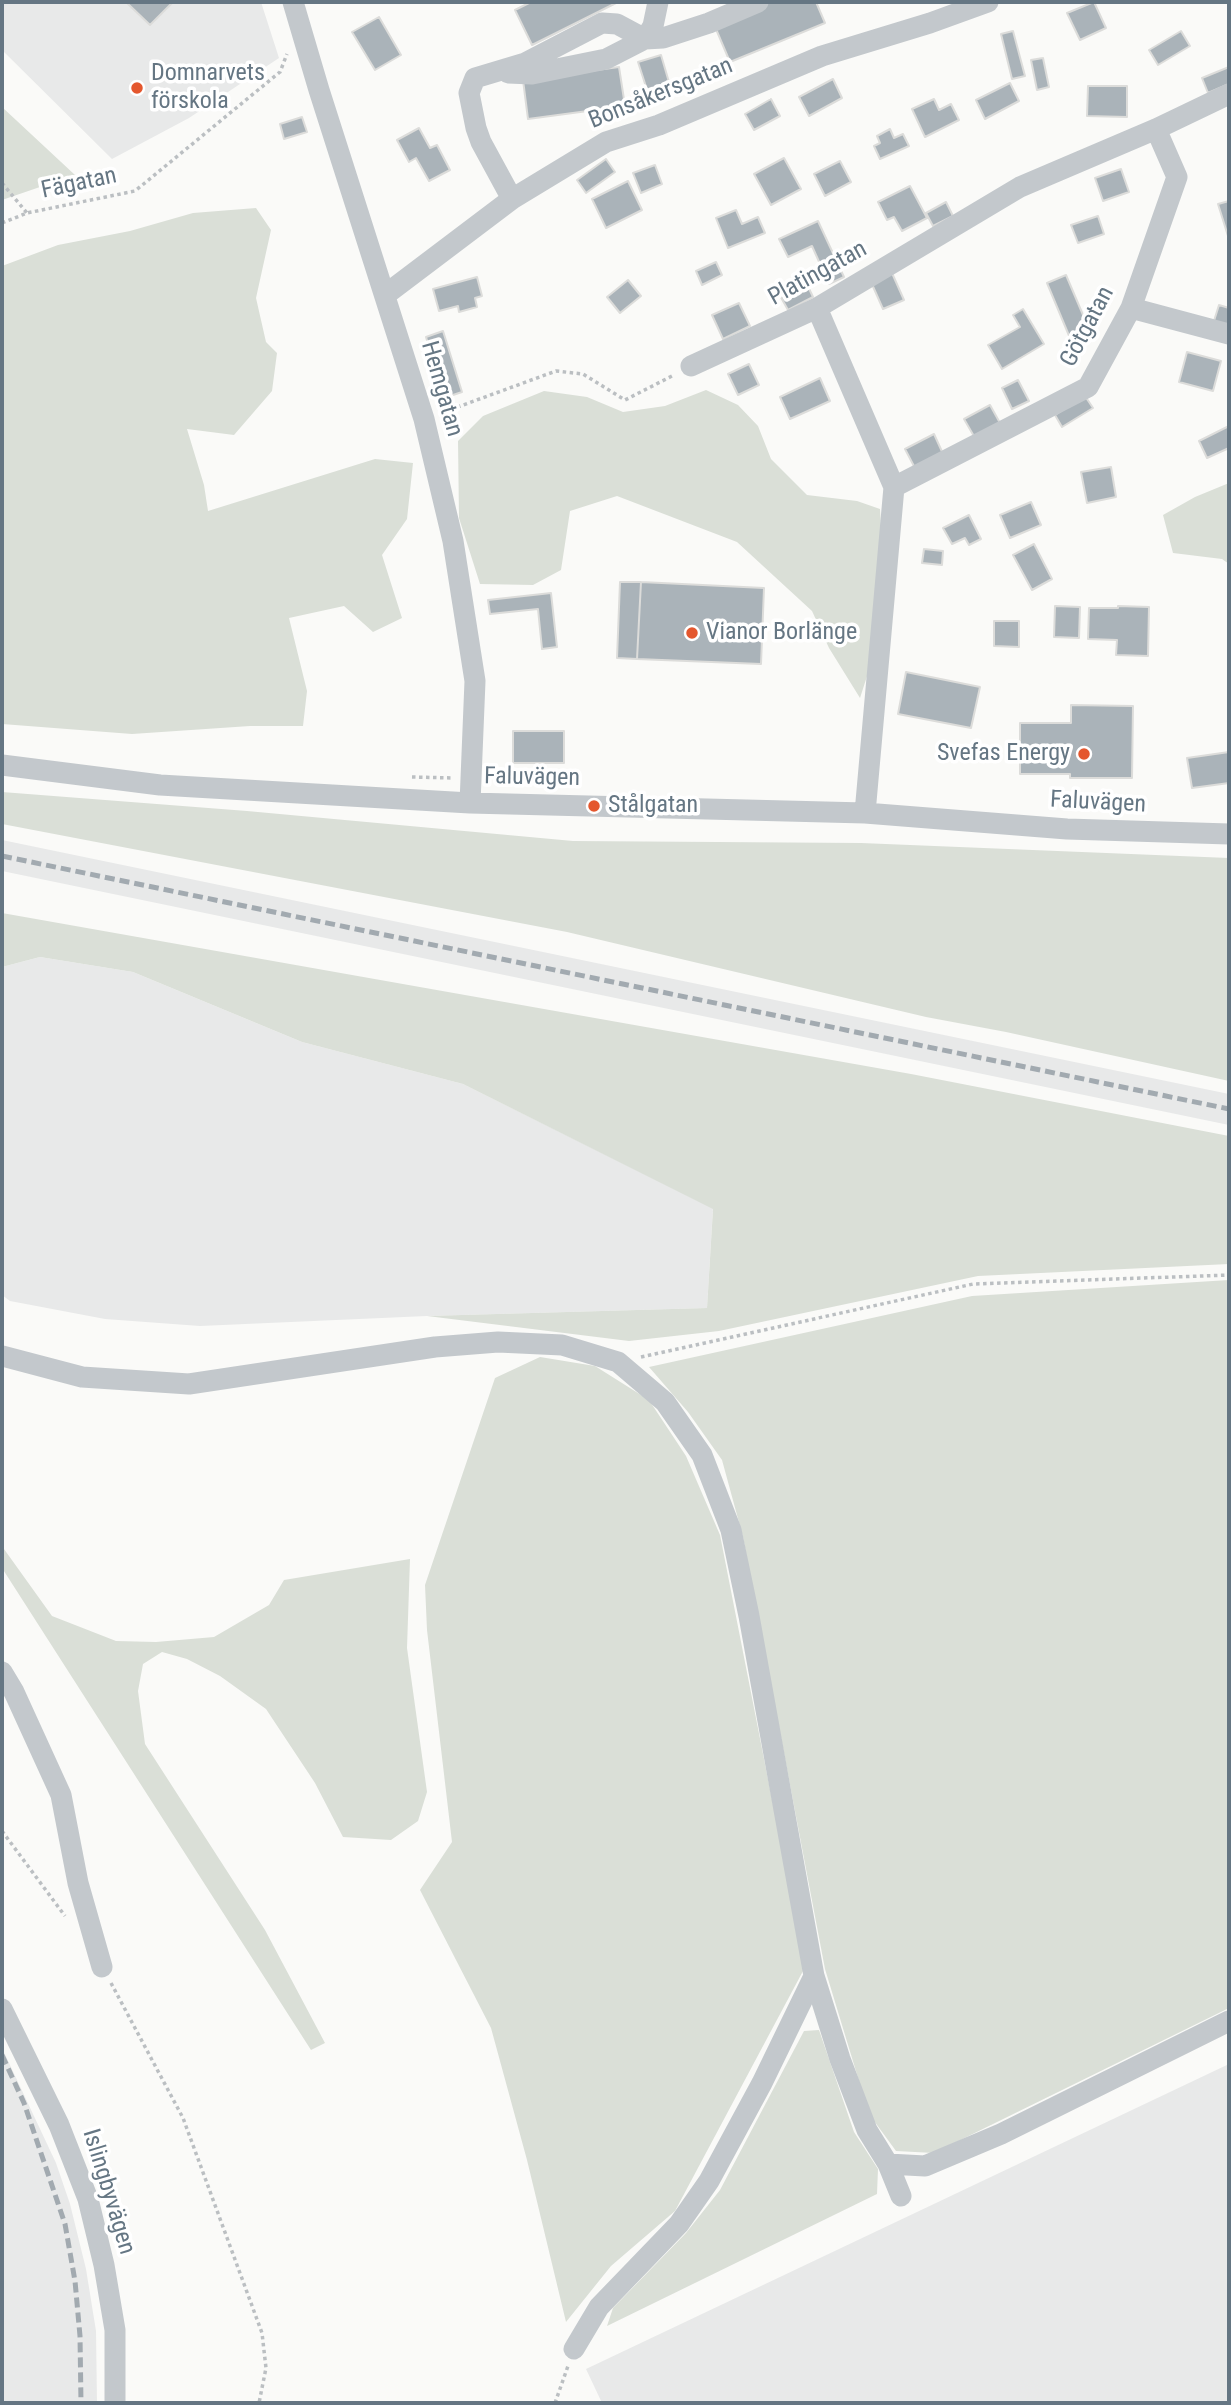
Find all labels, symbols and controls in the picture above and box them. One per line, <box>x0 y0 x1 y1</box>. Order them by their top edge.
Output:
street label: Bonsåkersgatan <box>585 52 737 136</box>
place label: Domnarvets förskola <box>151 60 265 116</box>
marker: Domnarvets förskola <box>129 80 145 96</box>
street label: Fägatan <box>39 162 119 206</box>
street label: Platingatan <box>764 235 872 313</box>
street label: Götgatan <box>1055 282 1121 372</box>
street label: Hemgatan <box>414 338 468 440</box>
place label: Vianor Borlänge <box>706 619 857 647</box>
marker: Vianor Borlänge <box>684 625 700 641</box>
place label: Svefas Energy <box>937 740 1070 768</box>
marker: Svefas Energy <box>1076 746 1092 762</box>
street label: Faluvägen <box>484 763 580 793</box>
street label: Faluvägen <box>1049 786 1147 820</box>
place label: Stålgatan <box>608 792 698 820</box>
marker: Stålgatan <box>586 798 602 814</box>
street label: Islingbyvägen <box>75 2126 141 2258</box>

